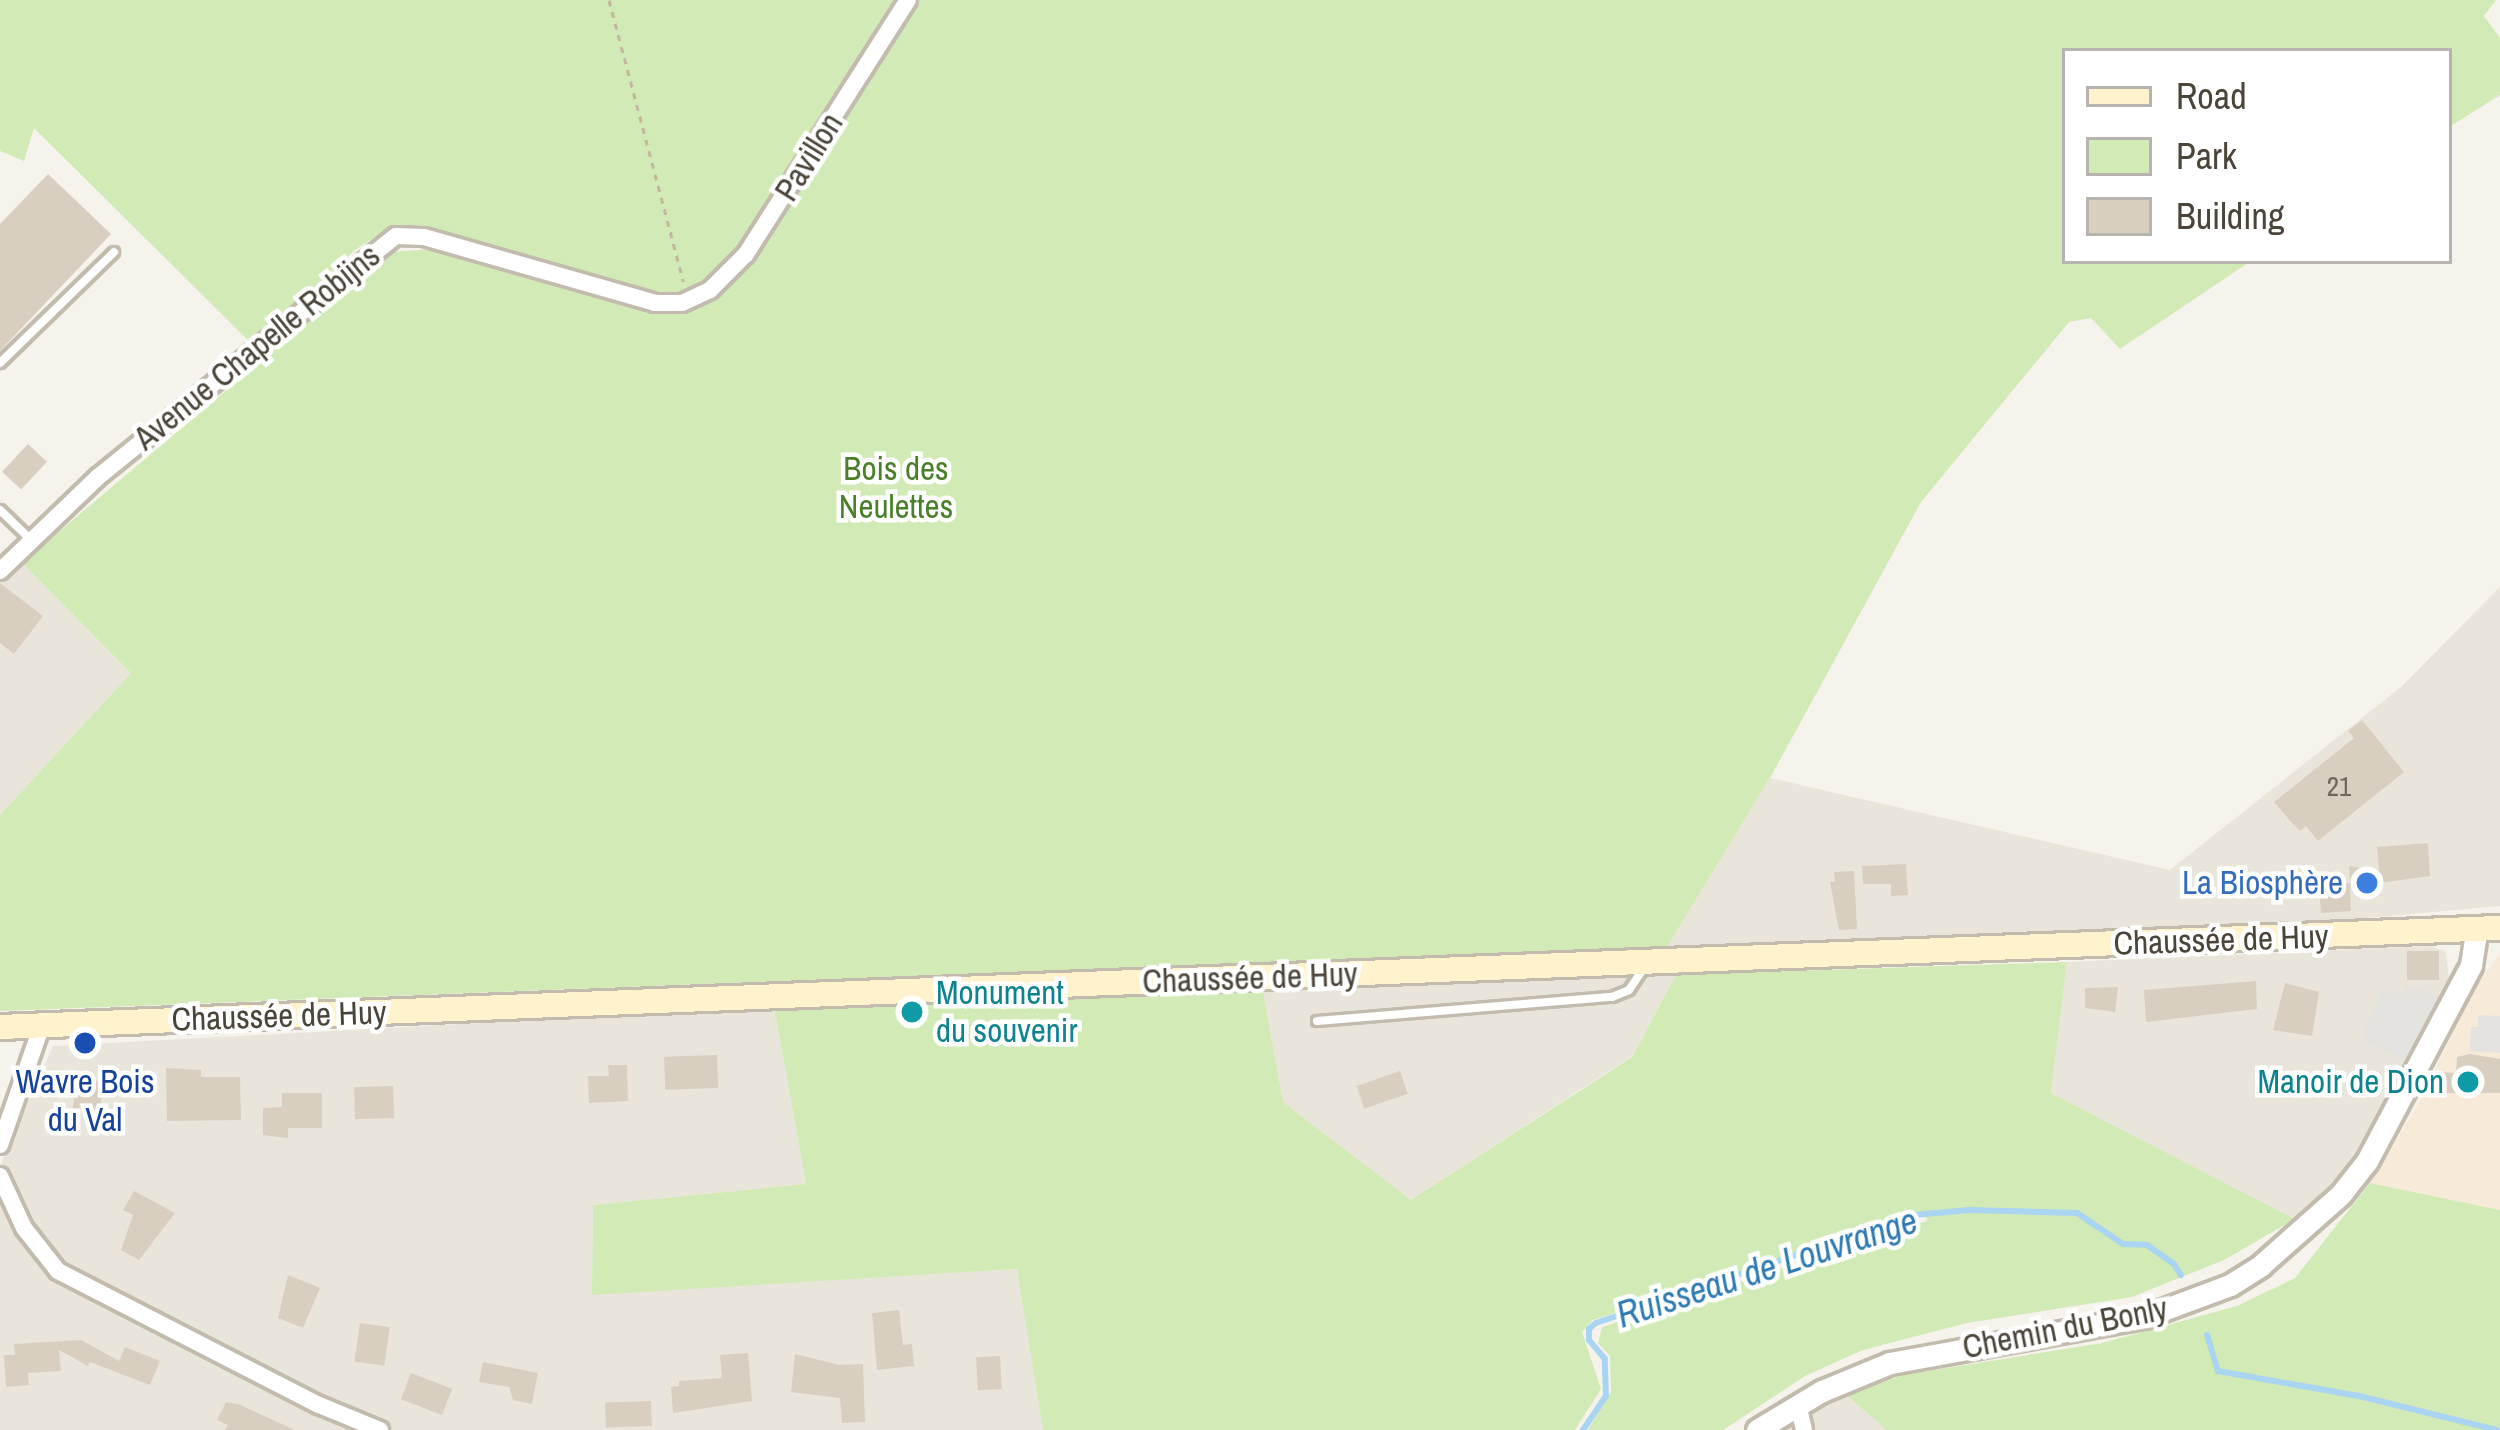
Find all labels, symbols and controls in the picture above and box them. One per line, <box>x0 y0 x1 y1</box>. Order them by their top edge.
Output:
legend <box>2062 48 2452 264</box>
text: Road <box>2176 72 2247 120</box>
street label: Pavillon <box>767 106 851 208</box>
text: Park <box>2176 132 2237 180</box>
text: Building <box>2176 192 2284 240</box>
street label: Avenue Chapelle Robijns <box>126 236 388 458</box>
park label: Bois des Neulettes <box>839 449 953 527</box>
house number: 21 <box>2327 771 2351 803</box>
place label: La Biosphère <box>2182 863 2343 903</box>
marker: La Biosphère <box>2354 870 2380 896</box>
street label: Chaussée de Huy <box>2113 916 2329 964</box>
street label: Chaussée de Huy <box>1142 954 1358 1002</box>
place label: Monument du souvenir <box>936 973 1077 1051</box>
street label: Chaussée de Huy <box>171 992 387 1040</box>
marker: Monument du souvenir <box>899 999 925 1025</box>
marker: Wavre Bois du Val <box>72 1030 98 1056</box>
place label: Wavre Bois du Val <box>16 1062 154 1140</box>
place label: Manoir de Dion <box>2257 1062 2444 1102</box>
marker: Manoir de Dion <box>2455 1069 2481 1095</box>
water label: Ruisseau de Louvrange <box>1611 1199 1923 1337</box>
street label: Chemin du Bonly <box>1959 1289 2171 1367</box>

